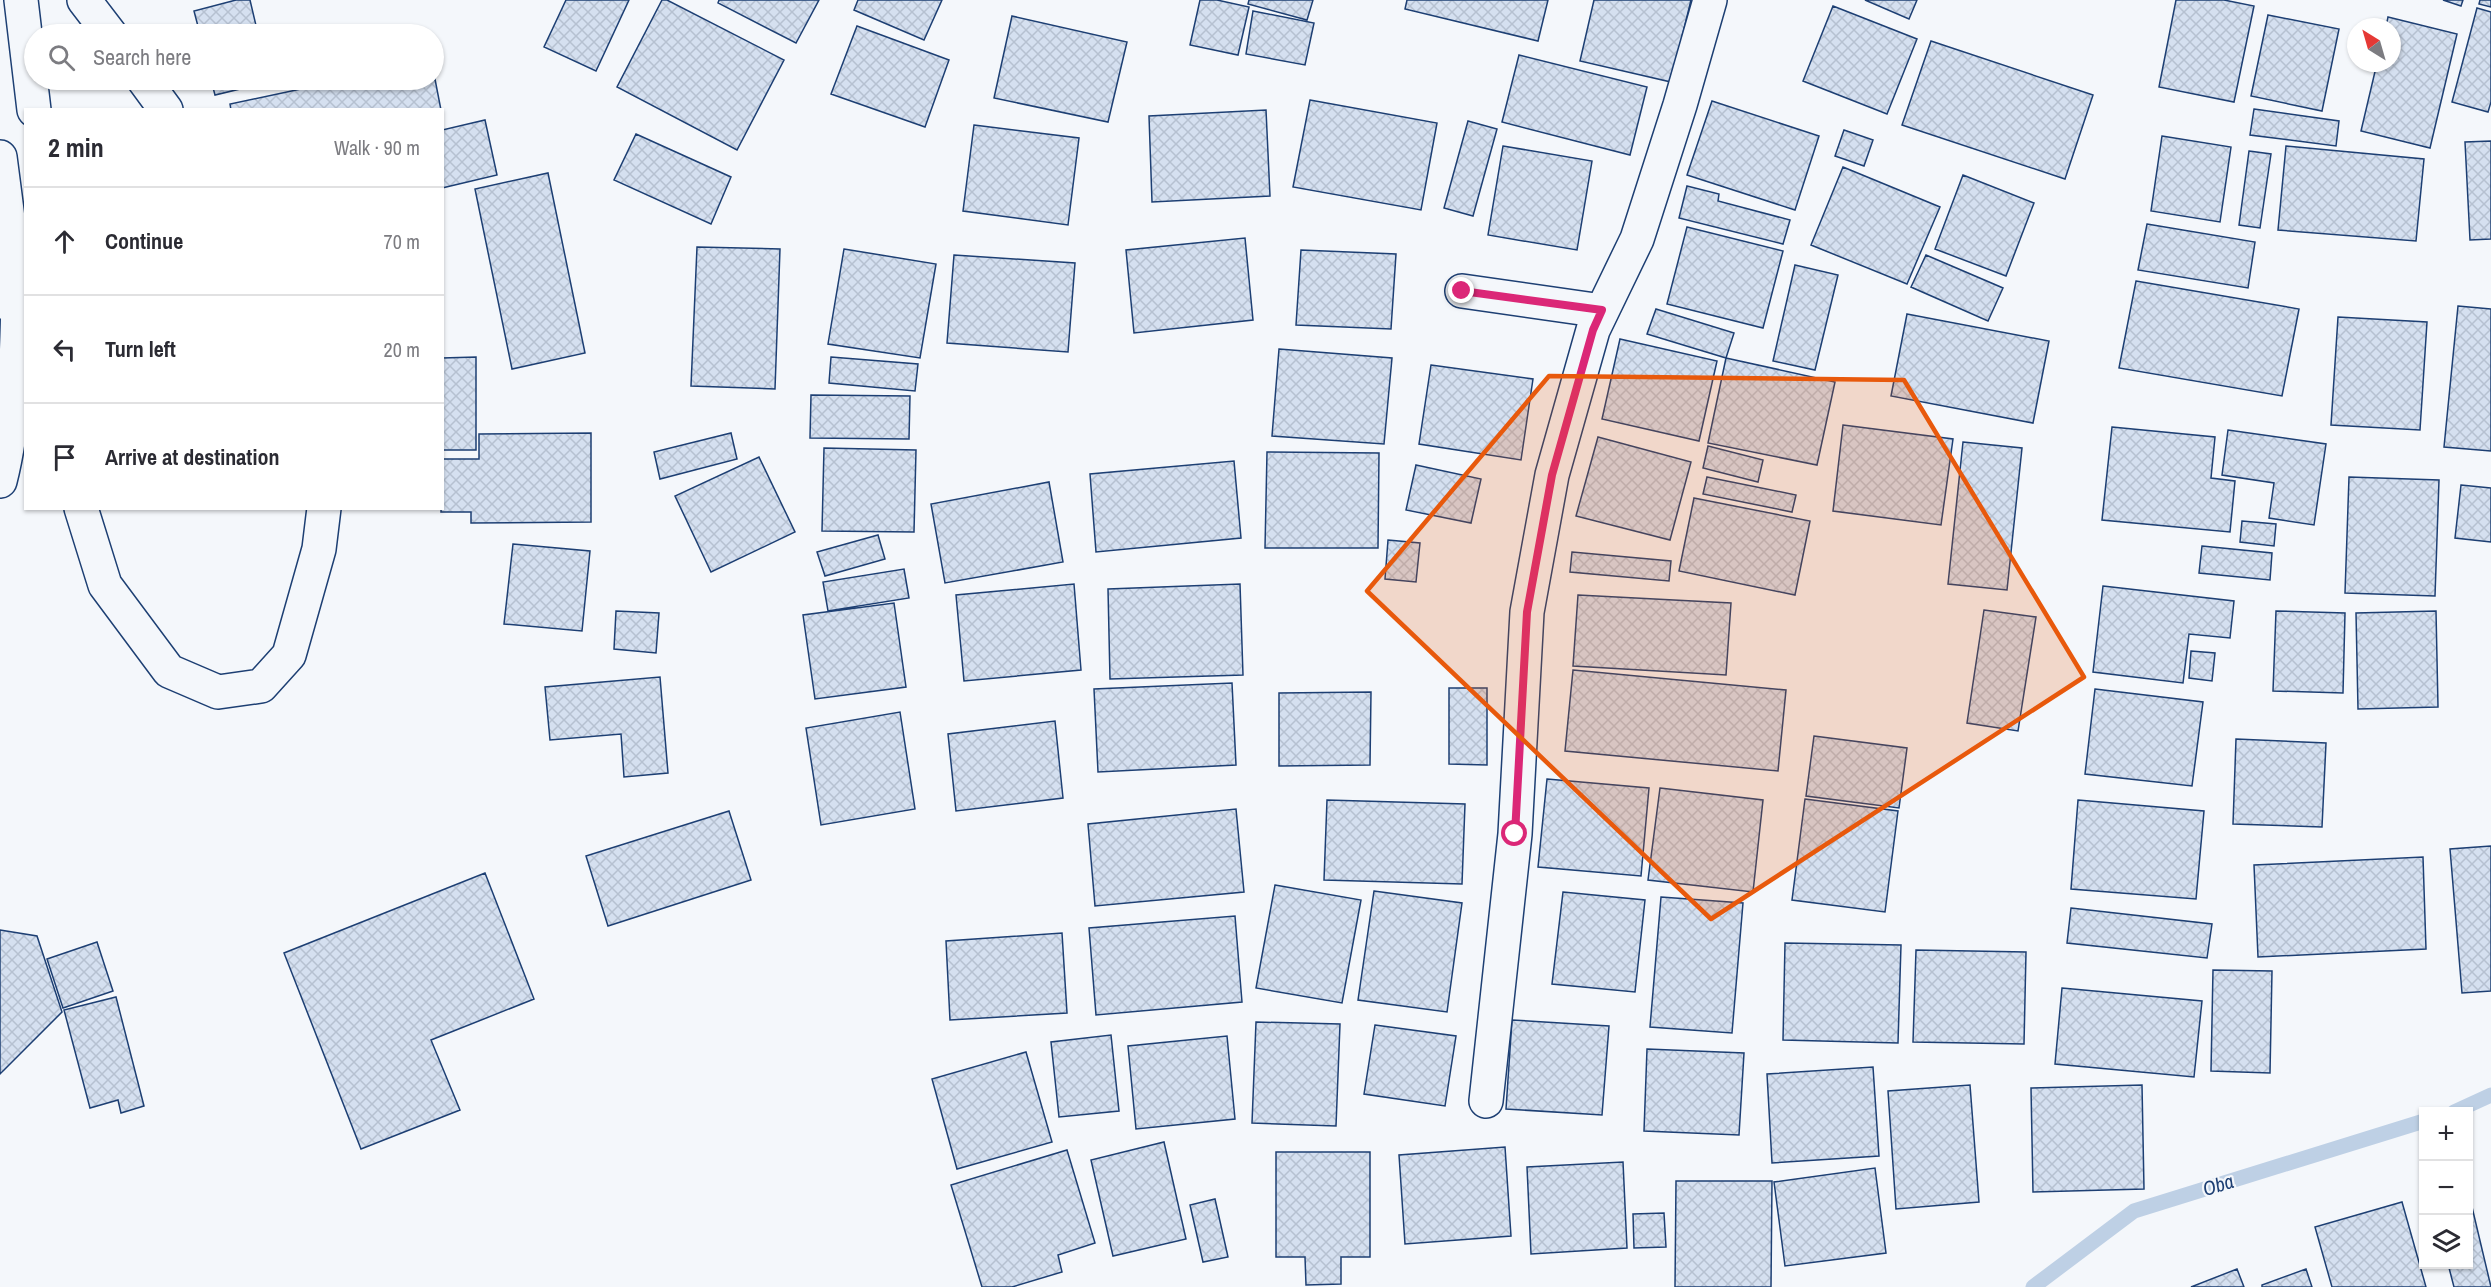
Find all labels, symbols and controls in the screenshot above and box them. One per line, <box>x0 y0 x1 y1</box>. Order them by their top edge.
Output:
north arrow <box>2347 18 2401 72</box>
search box <box>24 24 444 90</box>
icon: search <box>45 41 78 74</box>
text: Search here <box>93 42 191 72</box>
text: 2 min <box>48 130 104 165</box>
text: Walk · 90 m <box>334 134 420 161</box>
icon: ahead <box>48 225 81 258</box>
text: Continue <box>105 226 183 256</box>
text: 70 m <box>384 228 420 255</box>
route end <box>1448 277 1474 303</box>
icon: left <box>48 333 81 366</box>
text: Turn left <box>105 334 176 364</box>
text: 20 m <box>384 336 420 363</box>
icon: arrive <box>48 441 81 474</box>
text: Arrive at destination <box>105 442 279 472</box>
route start <box>1501 820 1527 846</box>
map controls <box>2419 1107 2473 1269</box>
button: + <box>2419 1107 2473 1161</box>
button: − <box>2419 1161 2473 1215</box>
water label: Oba <box>2199 1167 2237 1202</box>
button: layers <box>2419 1215 2473 1269</box>

